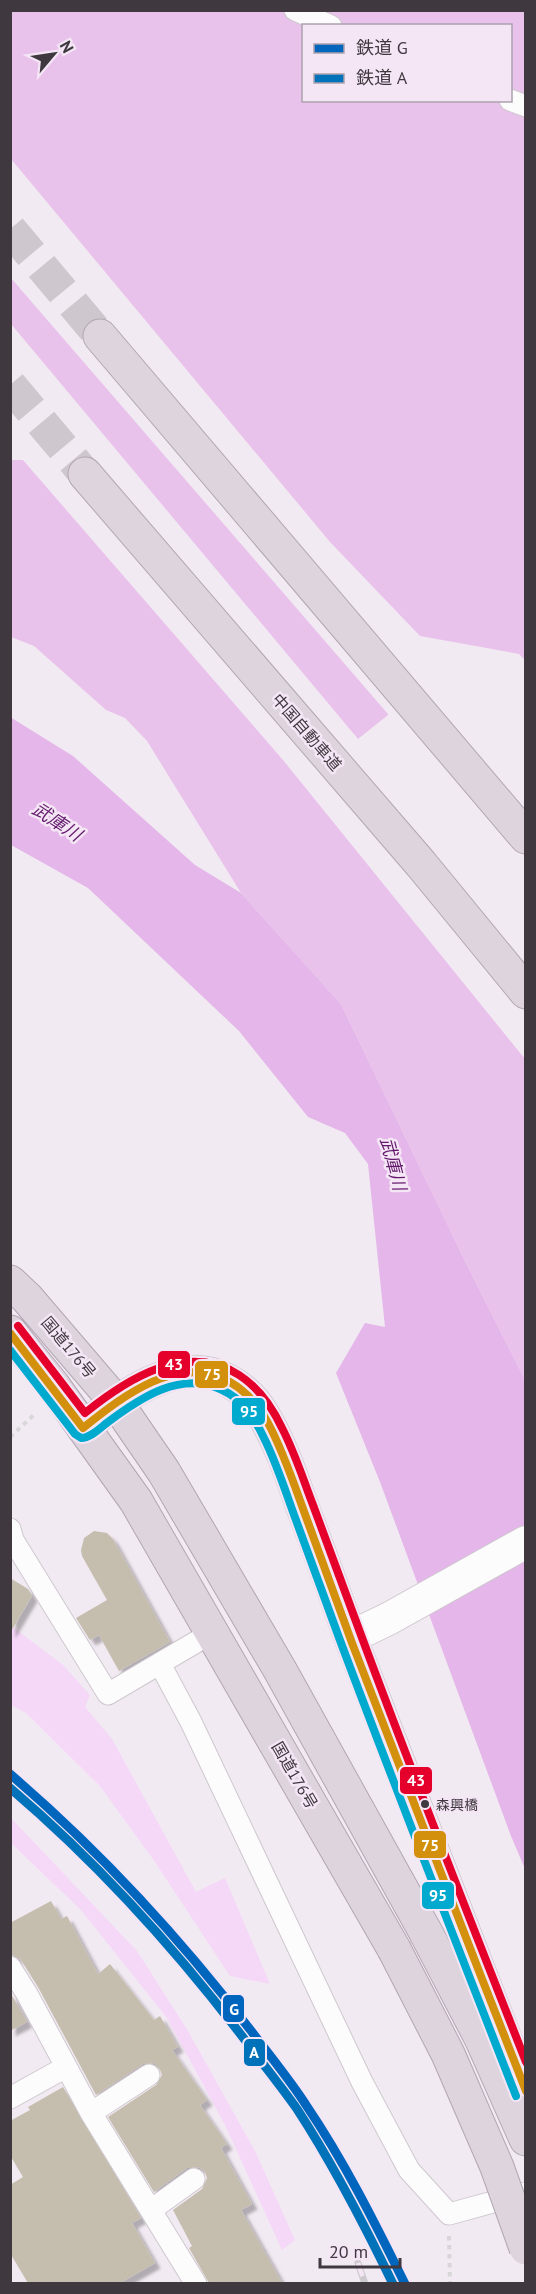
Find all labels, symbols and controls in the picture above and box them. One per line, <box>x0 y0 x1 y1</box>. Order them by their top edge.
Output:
north arrow <box>24 24 84 84</box>
legend <box>302 24 512 102</box>
text: 鉄道 G <box>356 36 408 59</box>
text: N <box>56 37 78 56</box>
text: 鉄道 A <box>356 66 408 89</box>
street label: 中国自動車道 <box>268 689 346 775</box>
water label: 武庫川 <box>28 797 88 847</box>
water label: 武庫川 <box>375 1135 412 1195</box>
street label: 国道176号 <box>38 1312 100 1382</box>
line badge: 43 <box>157 1350 191 1379</box>
text: 43 <box>165 1354 183 1374</box>
line badge: 75 <box>194 1360 229 1389</box>
text: 75 <box>203 1364 221 1384</box>
line badge: 95 <box>231 1397 266 1426</box>
text: 95 <box>240 1401 258 1421</box>
street label: 国道176号 <box>268 1738 322 1812</box>
line badge: 43 <box>399 1766 433 1795</box>
text: 43 <box>407 1770 425 1790</box>
place label: 森興橋 <box>436 1796 478 1814</box>
marker: 森興橋 <box>419 1798 431 1810</box>
line badge: 75 <box>413 1830 447 1859</box>
text: 75 <box>421 1835 439 1855</box>
line badge: 95 <box>421 1881 455 1910</box>
text: 95 <box>429 1885 447 1905</box>
line badge: G <box>222 1994 245 2023</box>
text: G <box>229 1999 239 2019</box>
line badge: A <box>243 2038 266 2067</box>
text: A <box>249 2042 259 2062</box>
scale bar <box>320 2231 400 2269</box>
text: 20 m <box>329 2240 368 2263</box>

